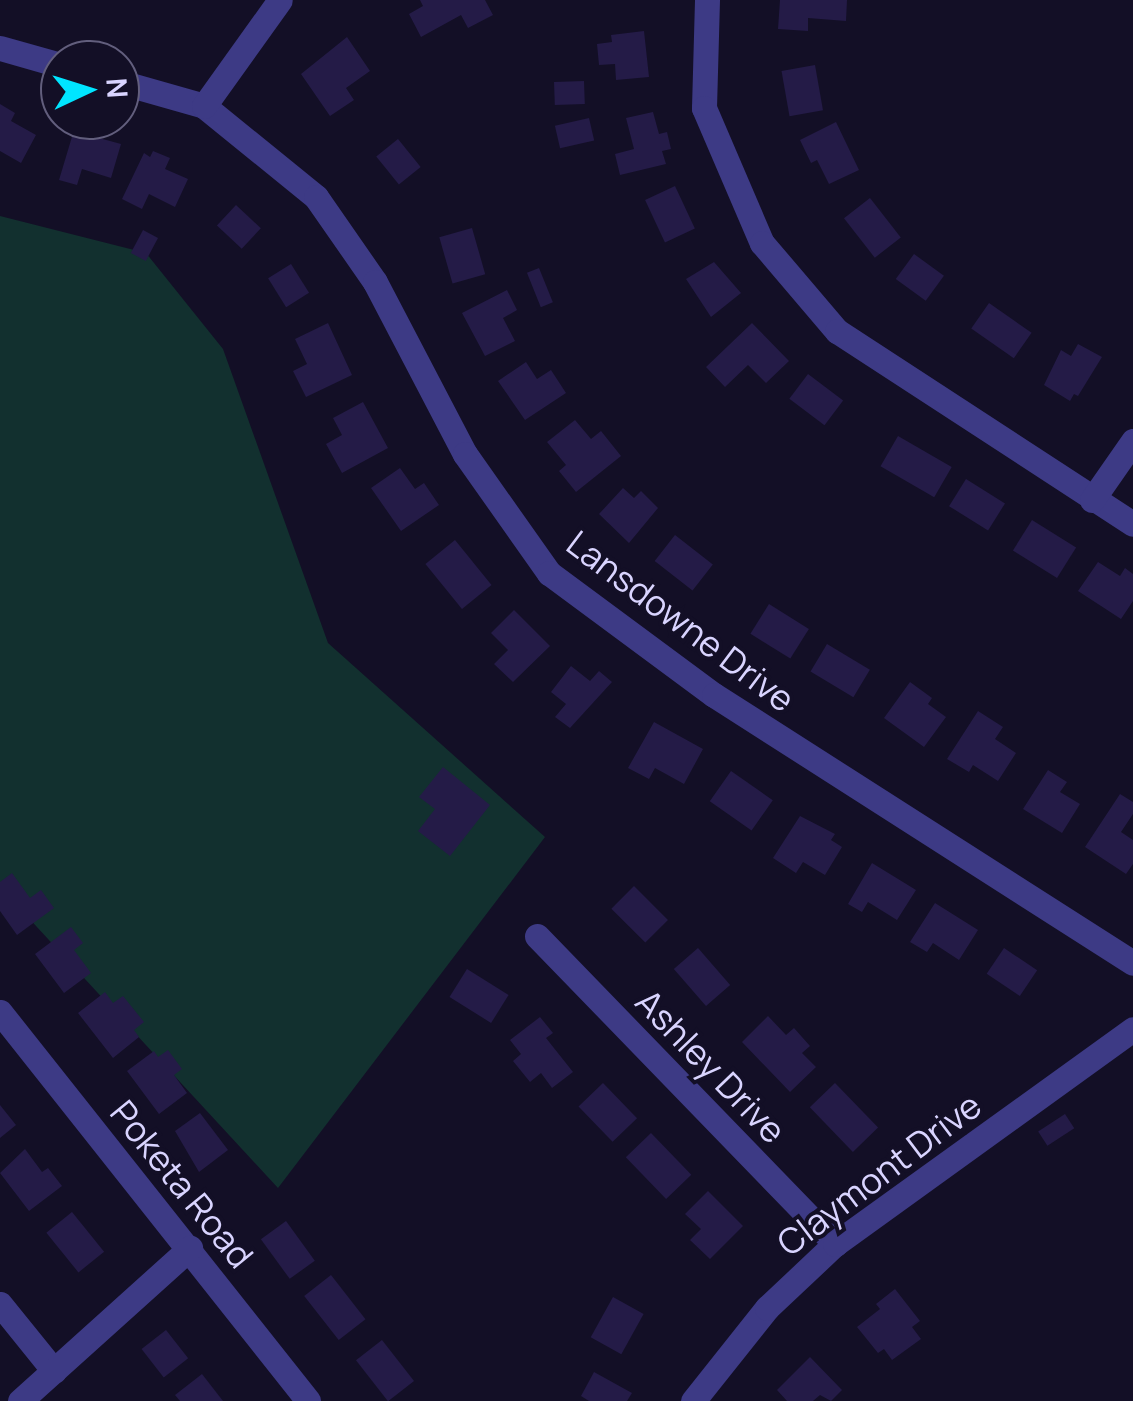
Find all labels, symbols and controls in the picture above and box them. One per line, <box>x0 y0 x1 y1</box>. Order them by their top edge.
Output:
north arrow <box>40 40 140 140</box>
text: N <box>98 77 138 99</box>
street label: Lansdowne Drive <box>559 522 803 720</box>
street label: Ashley Drive <box>628 981 794 1151</box>
street label: Claymont Drive <box>769 1084 989 1264</box>
street label: Poketa Road <box>102 1092 262 1276</box>

